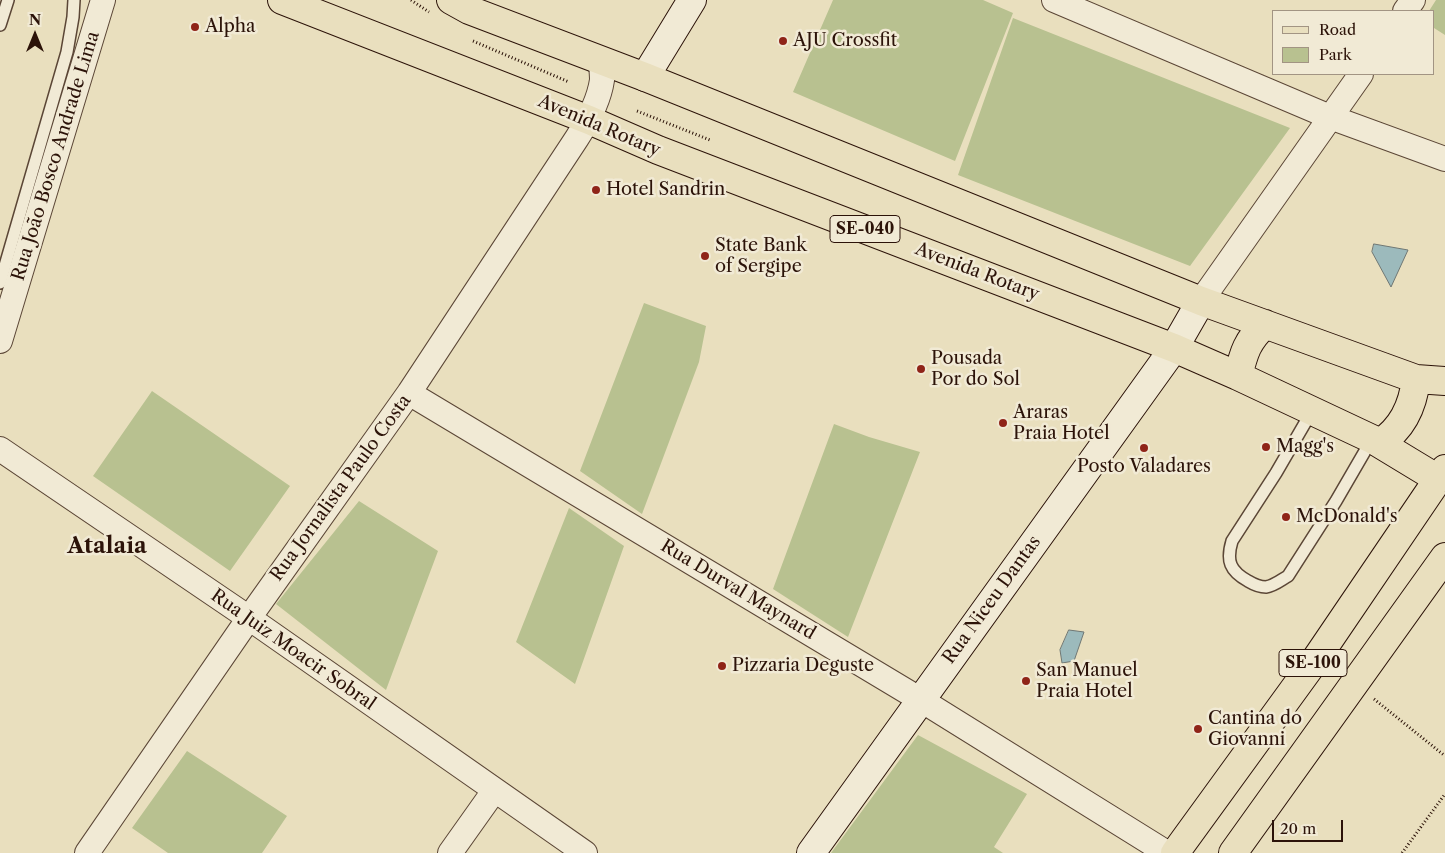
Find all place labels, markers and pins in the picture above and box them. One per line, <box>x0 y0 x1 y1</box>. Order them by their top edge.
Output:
place label: Alpha <box>205 16 256 38</box>
marker: Alpha <box>189 21 201 33</box>
place label: AJU Crossfit <box>793 30 897 52</box>
marker: AJU Crossfit <box>777 35 789 47</box>
place label: Hotel Sandrin <box>606 179 725 201</box>
marker: Hotel Sandrin <box>590 184 602 196</box>
place label: State Bank of Sergipe <box>715 235 807 278</box>
marker: State Bank of Sergipe <box>699 250 711 262</box>
place label: Pousada Por do Sol <box>931 348 1020 390</box>
marker: Pousada Por do Sol <box>915 363 927 375</box>
place label: Araras Praia Hotel <box>1013 402 1109 444</box>
marker: Araras Praia Hotel <box>997 417 1009 429</box>
place label: Magg's <box>1276 436 1334 458</box>
marker: Magg's <box>1260 441 1272 453</box>
marker: Posto Valadares <box>1138 442 1150 454</box>
place label: Posto Valadares <box>1077 456 1211 478</box>
place label: McDonald's <box>1296 506 1397 528</box>
marker: McDonald's <box>1280 511 1292 523</box>
place label: Pizzaria Deguste <box>732 655 874 677</box>
marker: Pizzaria Deguste <box>716 660 728 672</box>
place label: San Manuel Praia Hotel <box>1036 660 1138 702</box>
marker: San Manuel Praia Hotel <box>1020 675 1032 687</box>
place label: Cantina do Giovanni <box>1208 708 1302 751</box>
marker: Cantina do Giovanni <box>1192 723 1204 735</box>

